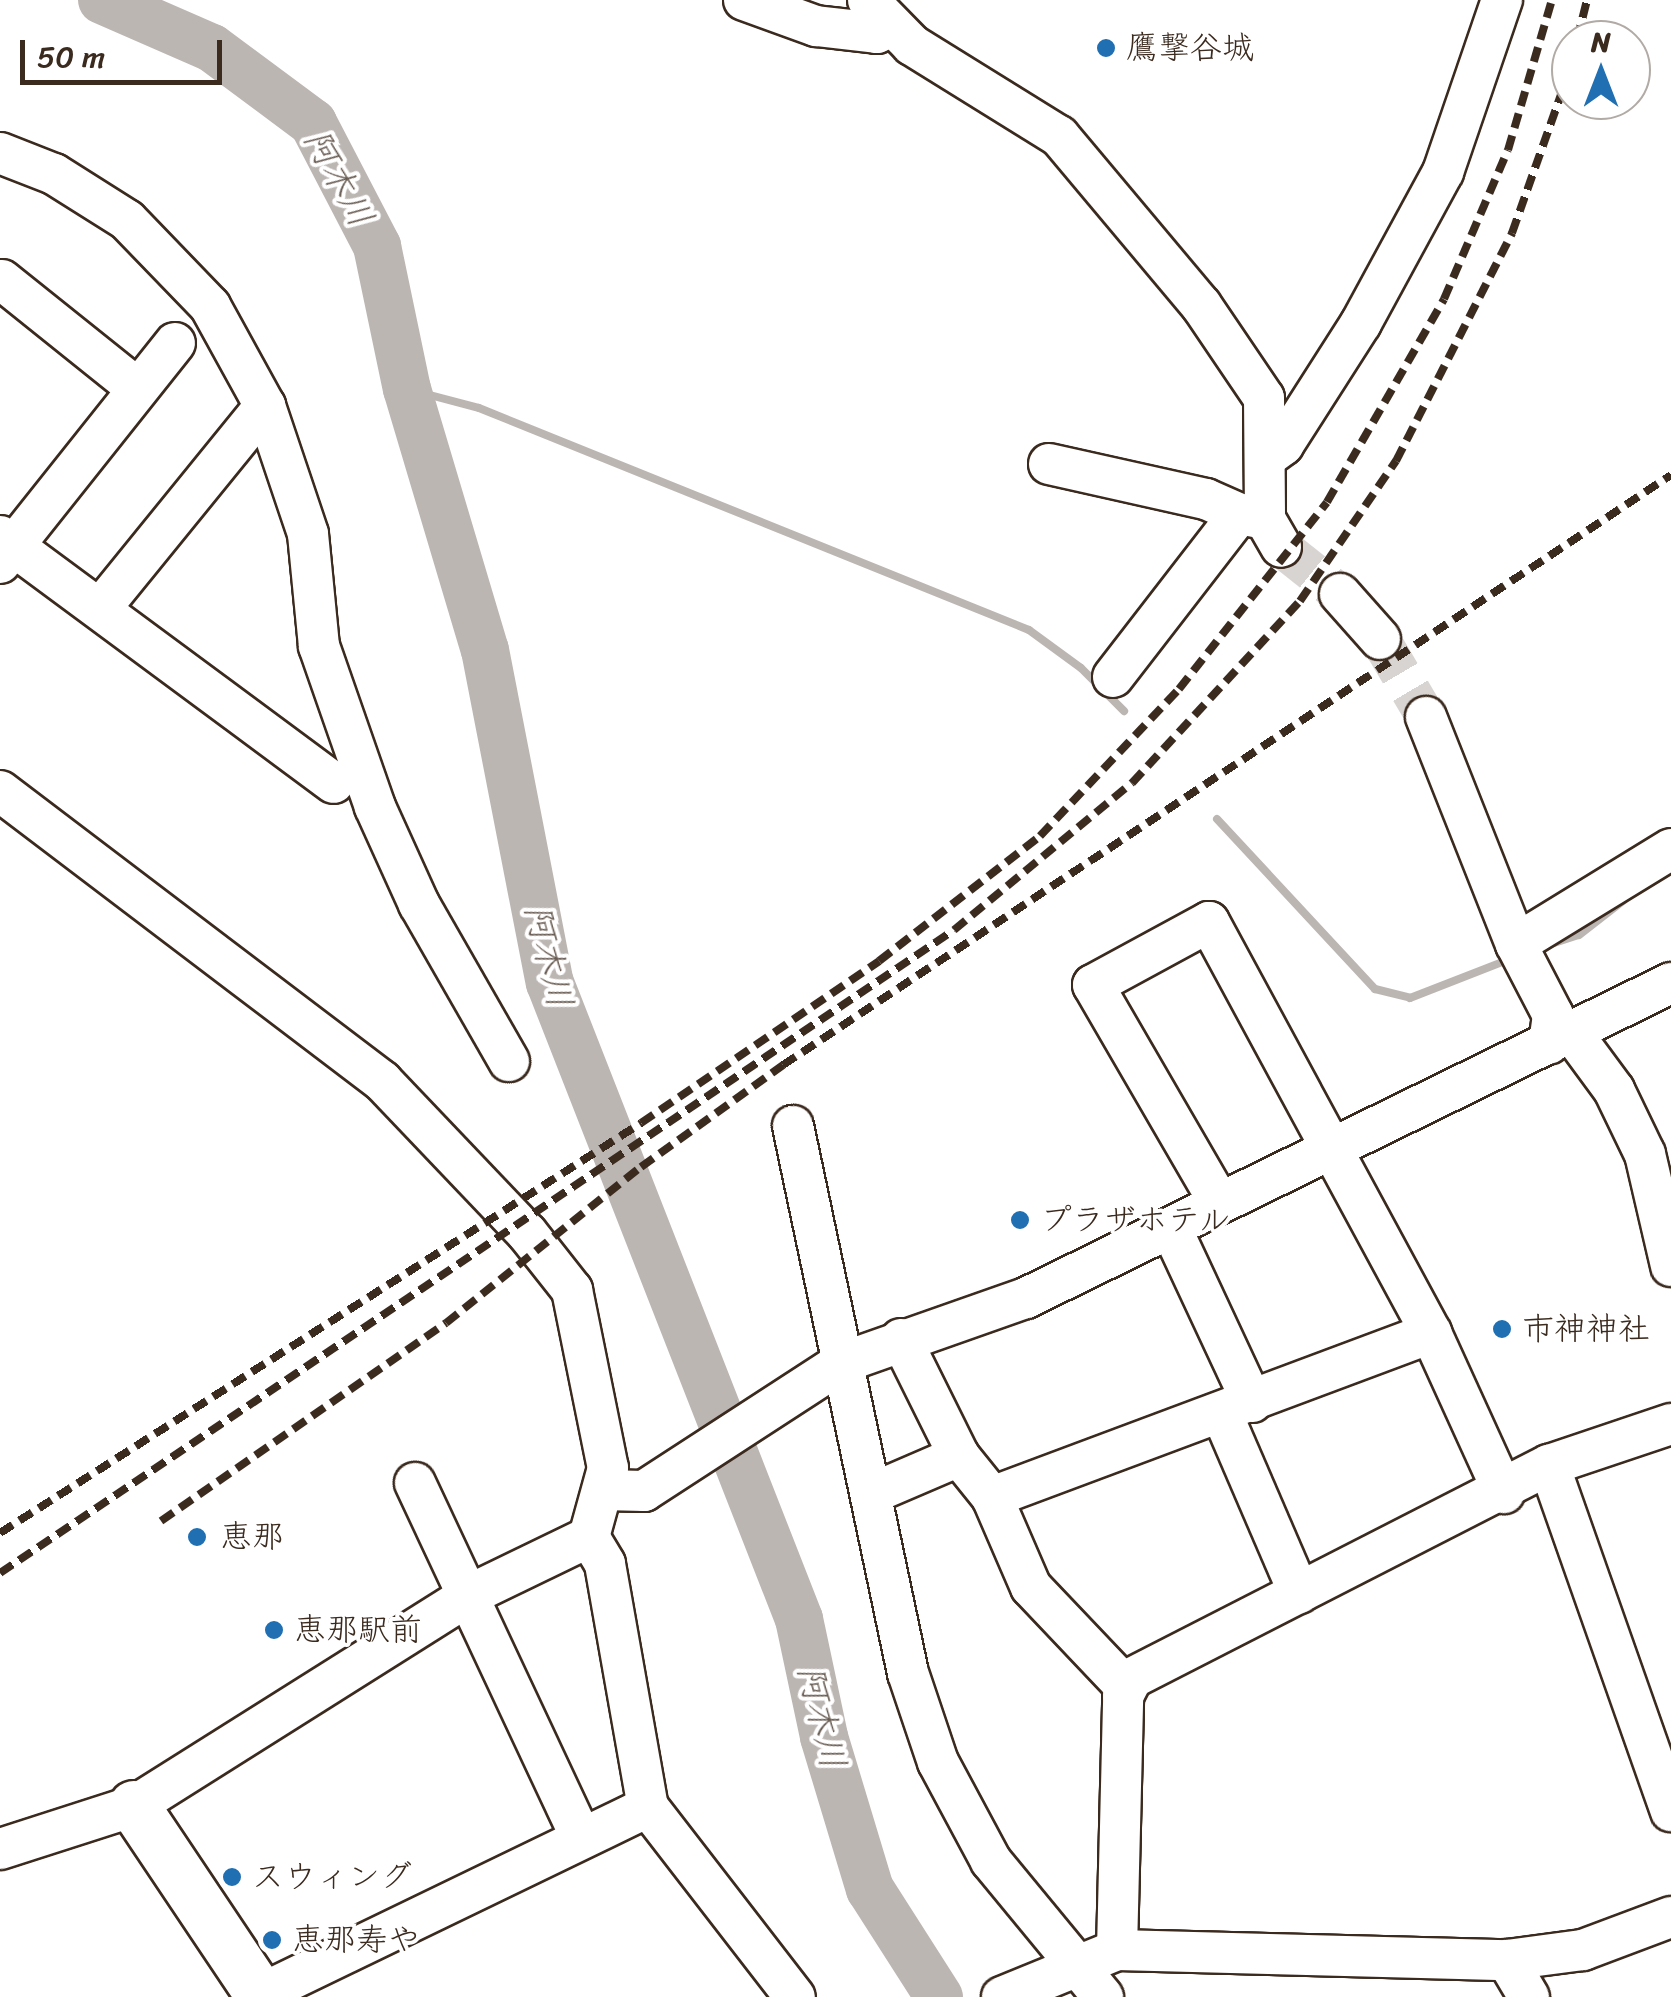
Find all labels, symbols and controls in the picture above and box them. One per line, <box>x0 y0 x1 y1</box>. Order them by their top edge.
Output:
text: N <box>1591 17 1611 66</box>
scale bar <box>25 20 228 82</box>
north arrow <box>1551 20 1651 120</box>
place label: 鷹撃谷城 <box>1126 29 1254 67</box>
text: 50 m <box>37 30 105 84</box>
marker: 鷹撃谷城 <box>1095 37 1117 59</box>
water label: 阿木川 <box>295 122 383 234</box>
water label: 阿木川 <box>516 900 582 1012</box>
place label: プラザホテル <box>1040 1201 1232 1239</box>
marker: プラザホテル <box>1009 1209 1031 1231</box>
place label: 市神神社 <box>1522 1310 1650 1348</box>
marker: 市神神社 <box>1491 1318 1513 1340</box>
place label: 恵那 <box>220 1518 284 1556</box>
marker: 恵那 <box>184 1524 210 1550</box>
place label: 恵那駅前 <box>294 1611 422 1649</box>
marker: 恵那駅前 <box>263 1619 285 1641</box>
water label: 阿木川 <box>789 1661 855 1773</box>
place label: スウィング <box>252 1858 412 1896</box>
marker: スウィング <box>221 1866 243 1888</box>
place label: 恵那寿や <box>292 1921 420 1959</box>
marker: 恵那寿や <box>261 1929 283 1951</box>

